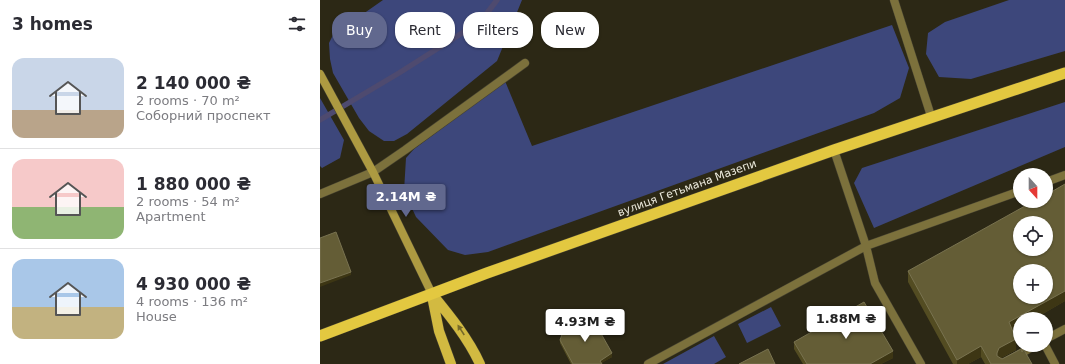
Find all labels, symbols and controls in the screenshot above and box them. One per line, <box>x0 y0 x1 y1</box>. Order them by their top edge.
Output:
chip: Buy <box>332 12 387 48</box>
chip: Rent <box>395 12 455 48</box>
chip: Filters <box>463 12 533 48</box>
chip: New <box>541 12 599 48</box>
icon: filters <box>286 13 308 35</box>
text: 3 homes <box>12 14 93 34</box>
text: 2 140 000 ₴ <box>136 73 251 93</box>
icon: home <box>44 74 92 122</box>
text: 2 rooms · 70 m² <box>136 93 240 108</box>
text: Соборний проспект <box>136 108 271 123</box>
street label: вулиця Гетьмана Мазепи <box>616 157 758 219</box>
north arrow <box>1013 168 1053 208</box>
map controls <box>1013 168 1053 352</box>
text: 1 880 000 ₴ <box>136 174 251 194</box>
icon: home <box>44 175 92 223</box>
pin: 2.14M ₴ <box>369 184 443 218</box>
text: 2.14M ₴ <box>376 189 436 204</box>
text: 2 rooms · 54 m² <box>136 194 240 209</box>
text: Apartment <box>136 209 206 224</box>
button: locate <box>1013 216 1053 256</box>
button: + <box>1013 264 1053 304</box>
text: 4 930 000 ₴ <box>136 274 251 294</box>
icon: home <box>44 275 92 323</box>
text: 4 rooms · 136 m² <box>136 294 248 309</box>
pin: 1.88M ₴ <box>809 306 883 340</box>
text: House <box>136 309 177 324</box>
pin: 4.93M ₴ <box>548 309 622 343</box>
text: 1.88M ₴ <box>816 311 876 326</box>
button: − <box>1013 312 1053 352</box>
text: 4.93M ₴ <box>555 314 615 329</box>
one-way arrow <box>457 325 464 336</box>

